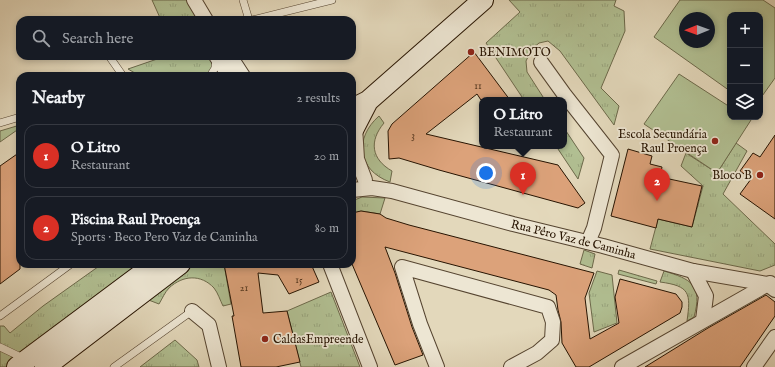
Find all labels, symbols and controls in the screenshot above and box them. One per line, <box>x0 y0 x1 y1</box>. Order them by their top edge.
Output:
north arrow <box>679 12 715 48</box>
map controls <box>727 12 763 120</box>
button: + <box>727 12 763 48</box>
search box <box>16 16 356 60</box>
icon: search <box>30 27 52 49</box>
text: Search here <box>62 29 133 48</box>
place label: BENIMOTO <box>479 45 551 60</box>
marker: BENIMOTO <box>466 47 476 57</box>
button: − <box>727 48 763 84</box>
house number: 11 <box>474 80 482 93</box>
button: layers <box>727 84 763 120</box>
text: Nearby <box>32 88 85 109</box>
text: 2 results <box>296 90 340 107</box>
popup <box>479 97 567 149</box>
text: O Litro <box>494 105 543 124</box>
text: Restaurant <box>494 124 552 141</box>
place label: Escola Secundária Raul Proença <box>618 127 708 156</box>
house number: 3 <box>411 130 415 143</box>
marker: Escola Secundária Raul Proença <box>710 136 720 146</box>
text: O Litro <box>71 138 120 157</box>
text: 1 <box>44 148 48 165</box>
text: 20 m <box>314 148 339 165</box>
text: Restaurant <box>71 157 130 174</box>
pin: 1 <box>510 162 536 195</box>
your location <box>476 163 496 183</box>
pin: 2 <box>644 168 670 201</box>
place label: Bloco B <box>712 168 752 183</box>
marker: Bloco B <box>755 170 765 180</box>
text: Piscina Raul Proença <box>71 210 200 229</box>
street label: Rua Pêro Vaz de Caminha <box>509 217 638 263</box>
text: 2 <box>43 220 49 237</box>
text: 80 m <box>315 220 339 237</box>
text: Sports · Beco Pero Vaz de Caminha <box>71 229 258 246</box>
house number: 15 <box>295 274 303 287</box>
house number: 21 <box>240 282 248 295</box>
place label: CaldasEmpreende <box>273 332 364 348</box>
marker: CaldasEmpreende <box>260 334 270 344</box>

